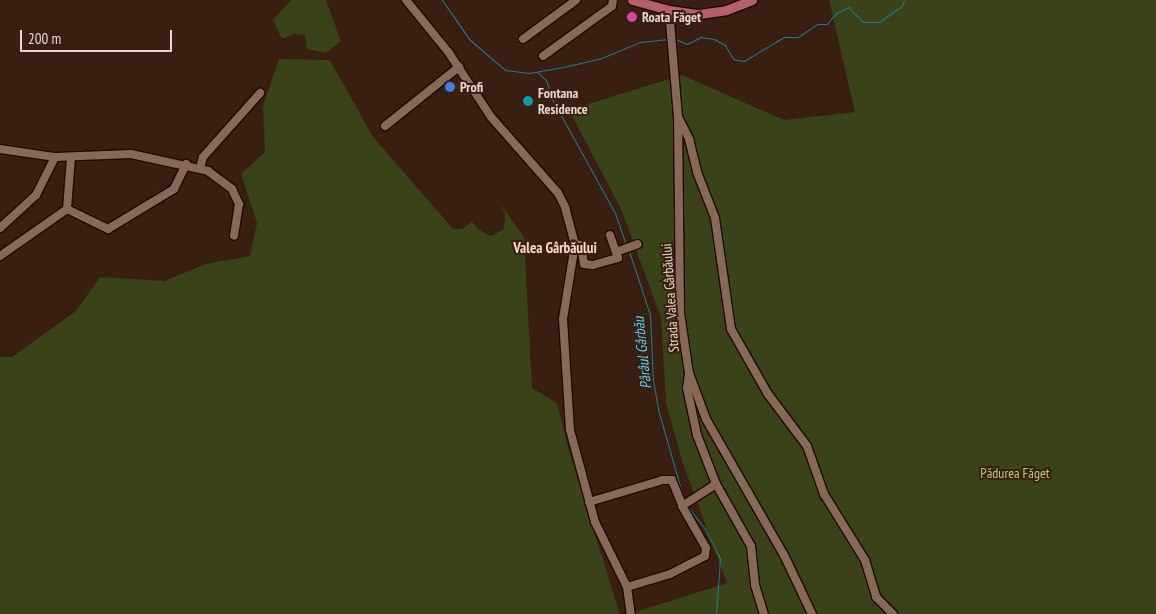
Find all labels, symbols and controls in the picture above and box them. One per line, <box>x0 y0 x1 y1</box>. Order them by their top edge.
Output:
place label: Roata Făget <box>642 9 701 25</box>
marker: Roata Făget <box>626 11 638 23</box>
scale bar <box>22 20 175 52</box>
text: 200 m <box>28 29 61 48</box>
place label: Profi <box>460 79 483 95</box>
marker: Profi <box>444 81 456 93</box>
place label: Fontana Residence <box>538 85 588 118</box>
marker: Fontana Residence <box>522 95 534 107</box>
district label: Valea Gârbăului <box>513 239 597 257</box>
street label: Strada Valea Gârbăului <box>658 243 682 353</box>
water label: Pârâul Gârbău <box>629 316 655 390</box>
park label: Pădurea Făget <box>980 465 1050 481</box>

